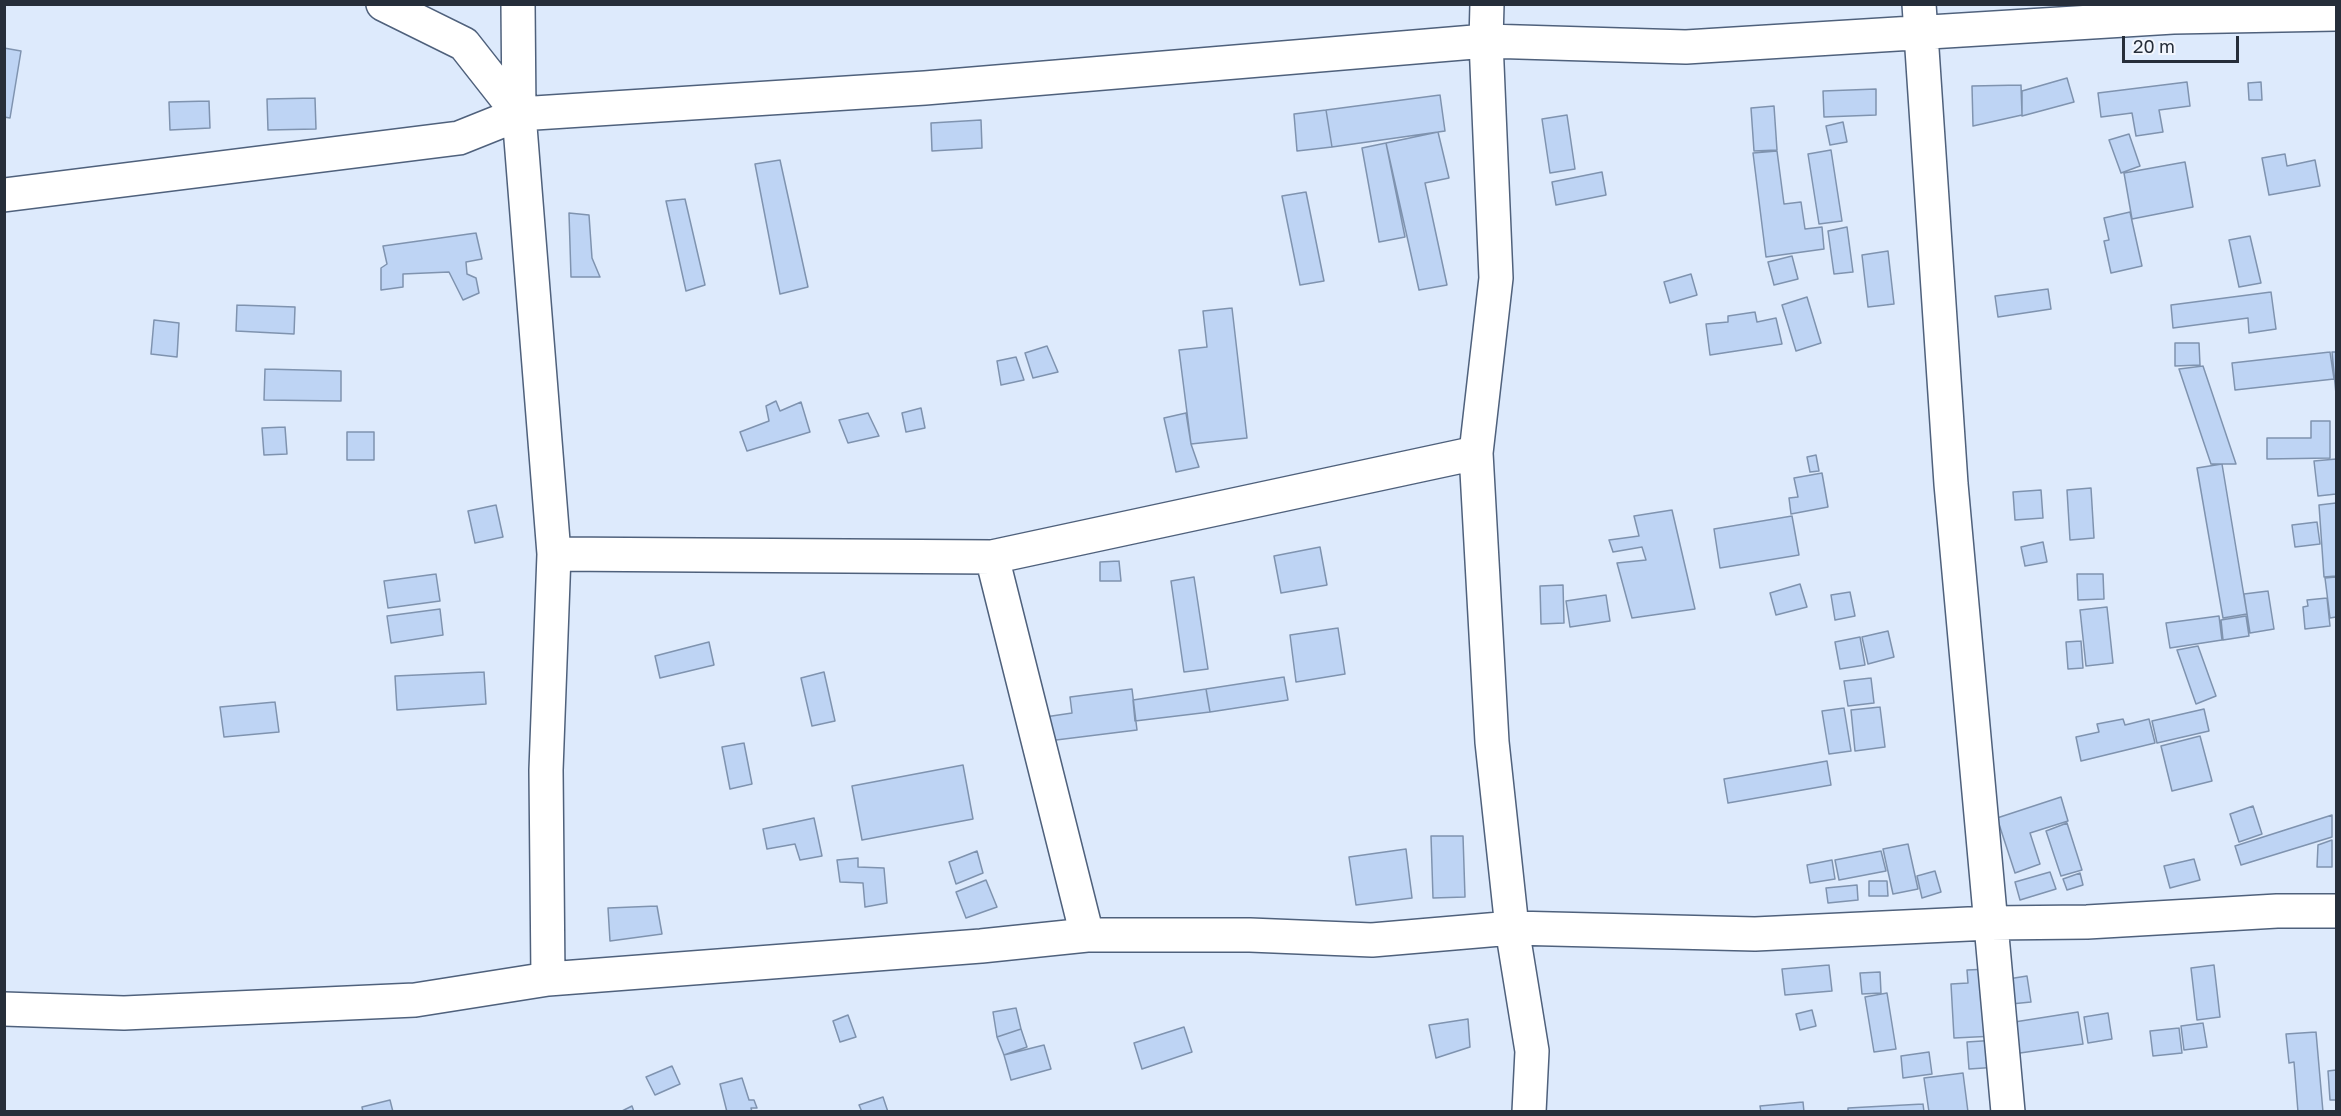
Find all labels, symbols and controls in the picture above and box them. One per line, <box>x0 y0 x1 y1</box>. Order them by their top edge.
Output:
scale bar <box>2125 24 2242 62</box>
text: 20 m <box>2133 35 2175 57</box>

